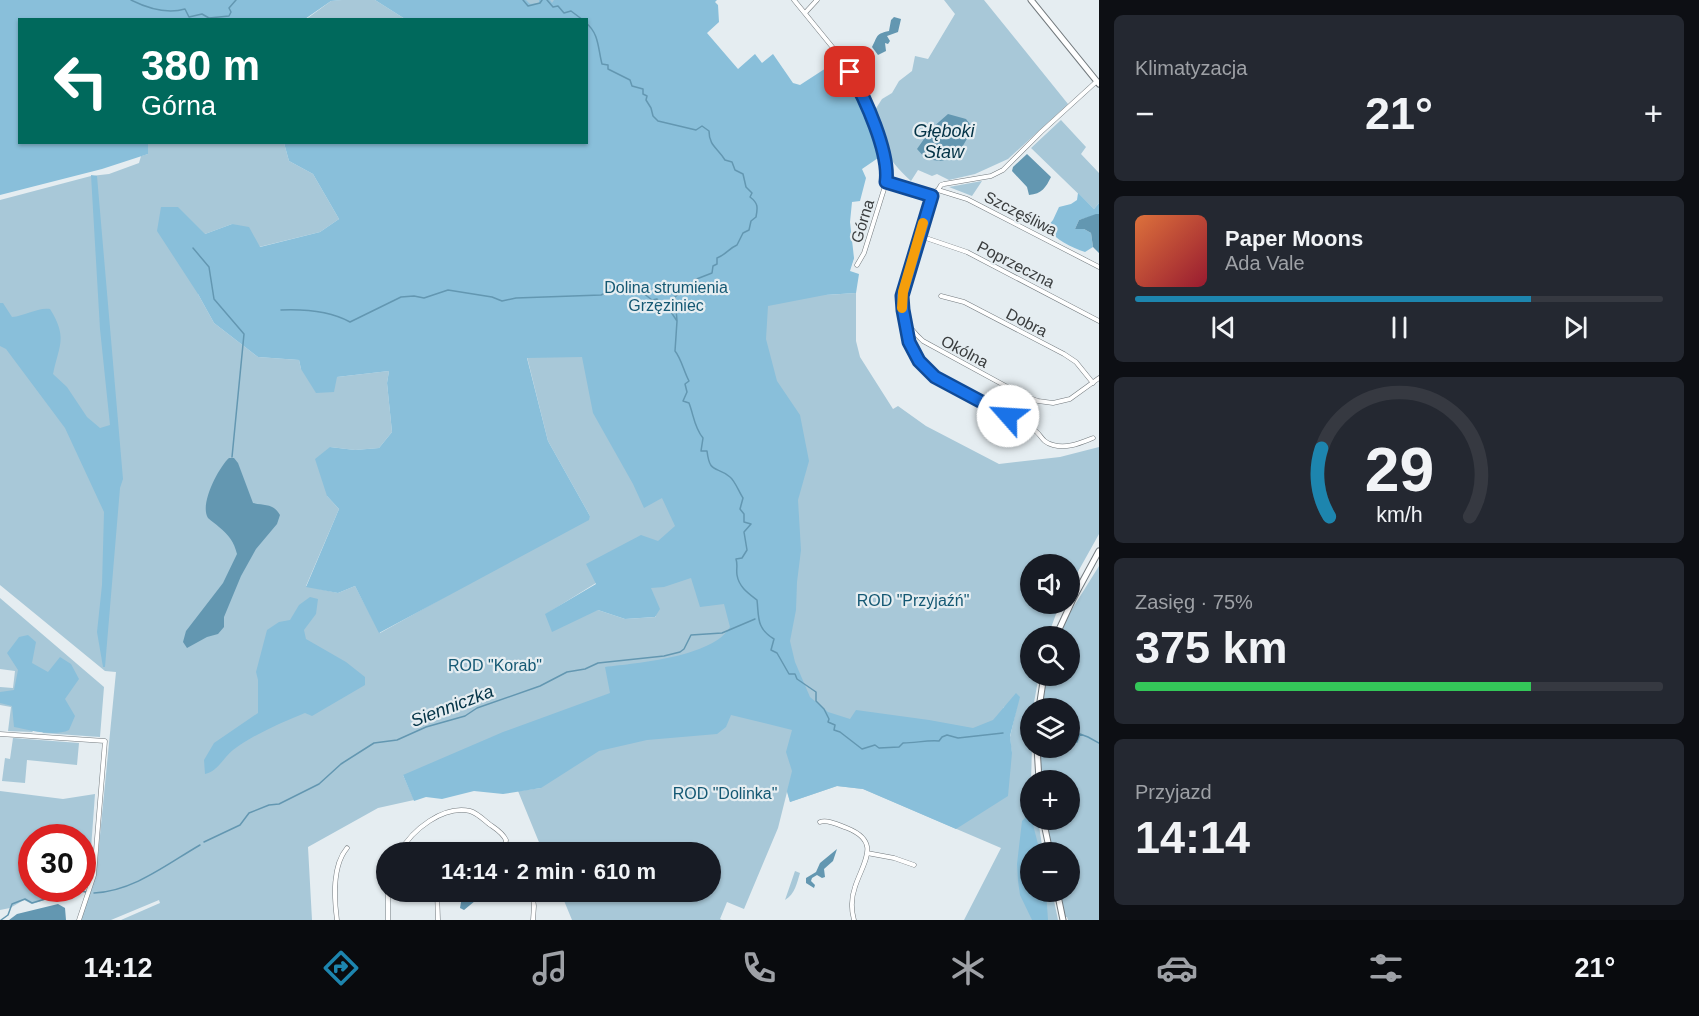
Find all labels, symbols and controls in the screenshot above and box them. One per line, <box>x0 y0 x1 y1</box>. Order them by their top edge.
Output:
icon: left <box>42 42 120 120</box>
text: 380 m <box>141 42 260 89</box>
pin <box>824 46 875 97</box>
icon: arrive <box>833 55 866 88</box>
text: Klimatyzacja <box>1135 57 1247 79</box>
text: 21° <box>1365 88 1433 139</box>
text: Górna <box>141 91 216 121</box>
text: − <box>1135 95 1154 132</box>
text: + <box>1644 95 1663 132</box>
water label: Głęboki Staw <box>913 121 976 162</box>
street label: Szczęśliwa <box>982 188 1060 239</box>
street label: Górna <box>848 197 877 245</box>
text: Paper Moons <box>1225 226 1363 251</box>
street label: Poprzeczna <box>974 238 1057 291</box>
text: Ada Vale <box>1225 252 1305 274</box>
park label: Dolina strumienia Grzęziniec <box>604 279 728 314</box>
street label: Dobra <box>1003 305 1050 340</box>
icon: previous <box>1207 311 1240 344</box>
icon: pause <box>1383 311 1416 344</box>
icon: next <box>1559 311 1592 344</box>
street label: Okólna <box>938 332 991 371</box>
position arrow <box>976 384 1040 448</box>
text: 29 <box>1364 435 1434 504</box>
text: km/h <box>1376 503 1422 527</box>
map controls <box>1020 554 1080 902</box>
button: sound <box>1020 554 1080 614</box>
text: Zasięg · 75% <box>1135 591 1253 613</box>
park label: ROD "Przyjaźń" <box>857 592 969 609</box>
text: 375 km <box>1135 622 1288 673</box>
button: search <box>1020 626 1080 686</box>
park label: ROD "Korab" <box>448 657 542 674</box>
water label: Sienniczka <box>408 681 496 731</box>
button: layers <box>1020 698 1080 758</box>
button: + <box>1020 770 1080 830</box>
text: Przyjazd <box>1135 781 1212 803</box>
park label: ROD "Dolinka" <box>673 785 777 802</box>
text: 14:14 <box>1135 812 1250 863</box>
speed limit sign: 30 <box>18 824 96 902</box>
button: − <box>1020 842 1080 902</box>
text: 14:14 · 2 min · 610 m <box>441 859 656 884</box>
icon: directions <box>320 947 362 989</box>
icon: music <box>529 947 571 989</box>
icon: phone <box>738 947 780 989</box>
icon: climate <box>947 947 989 989</box>
icon: car <box>1156 947 1198 989</box>
icon: filters <box>1365 947 1407 989</box>
text: 14:12 <box>84 953 153 983</box>
text: 21° <box>1575 953 1615 983</box>

